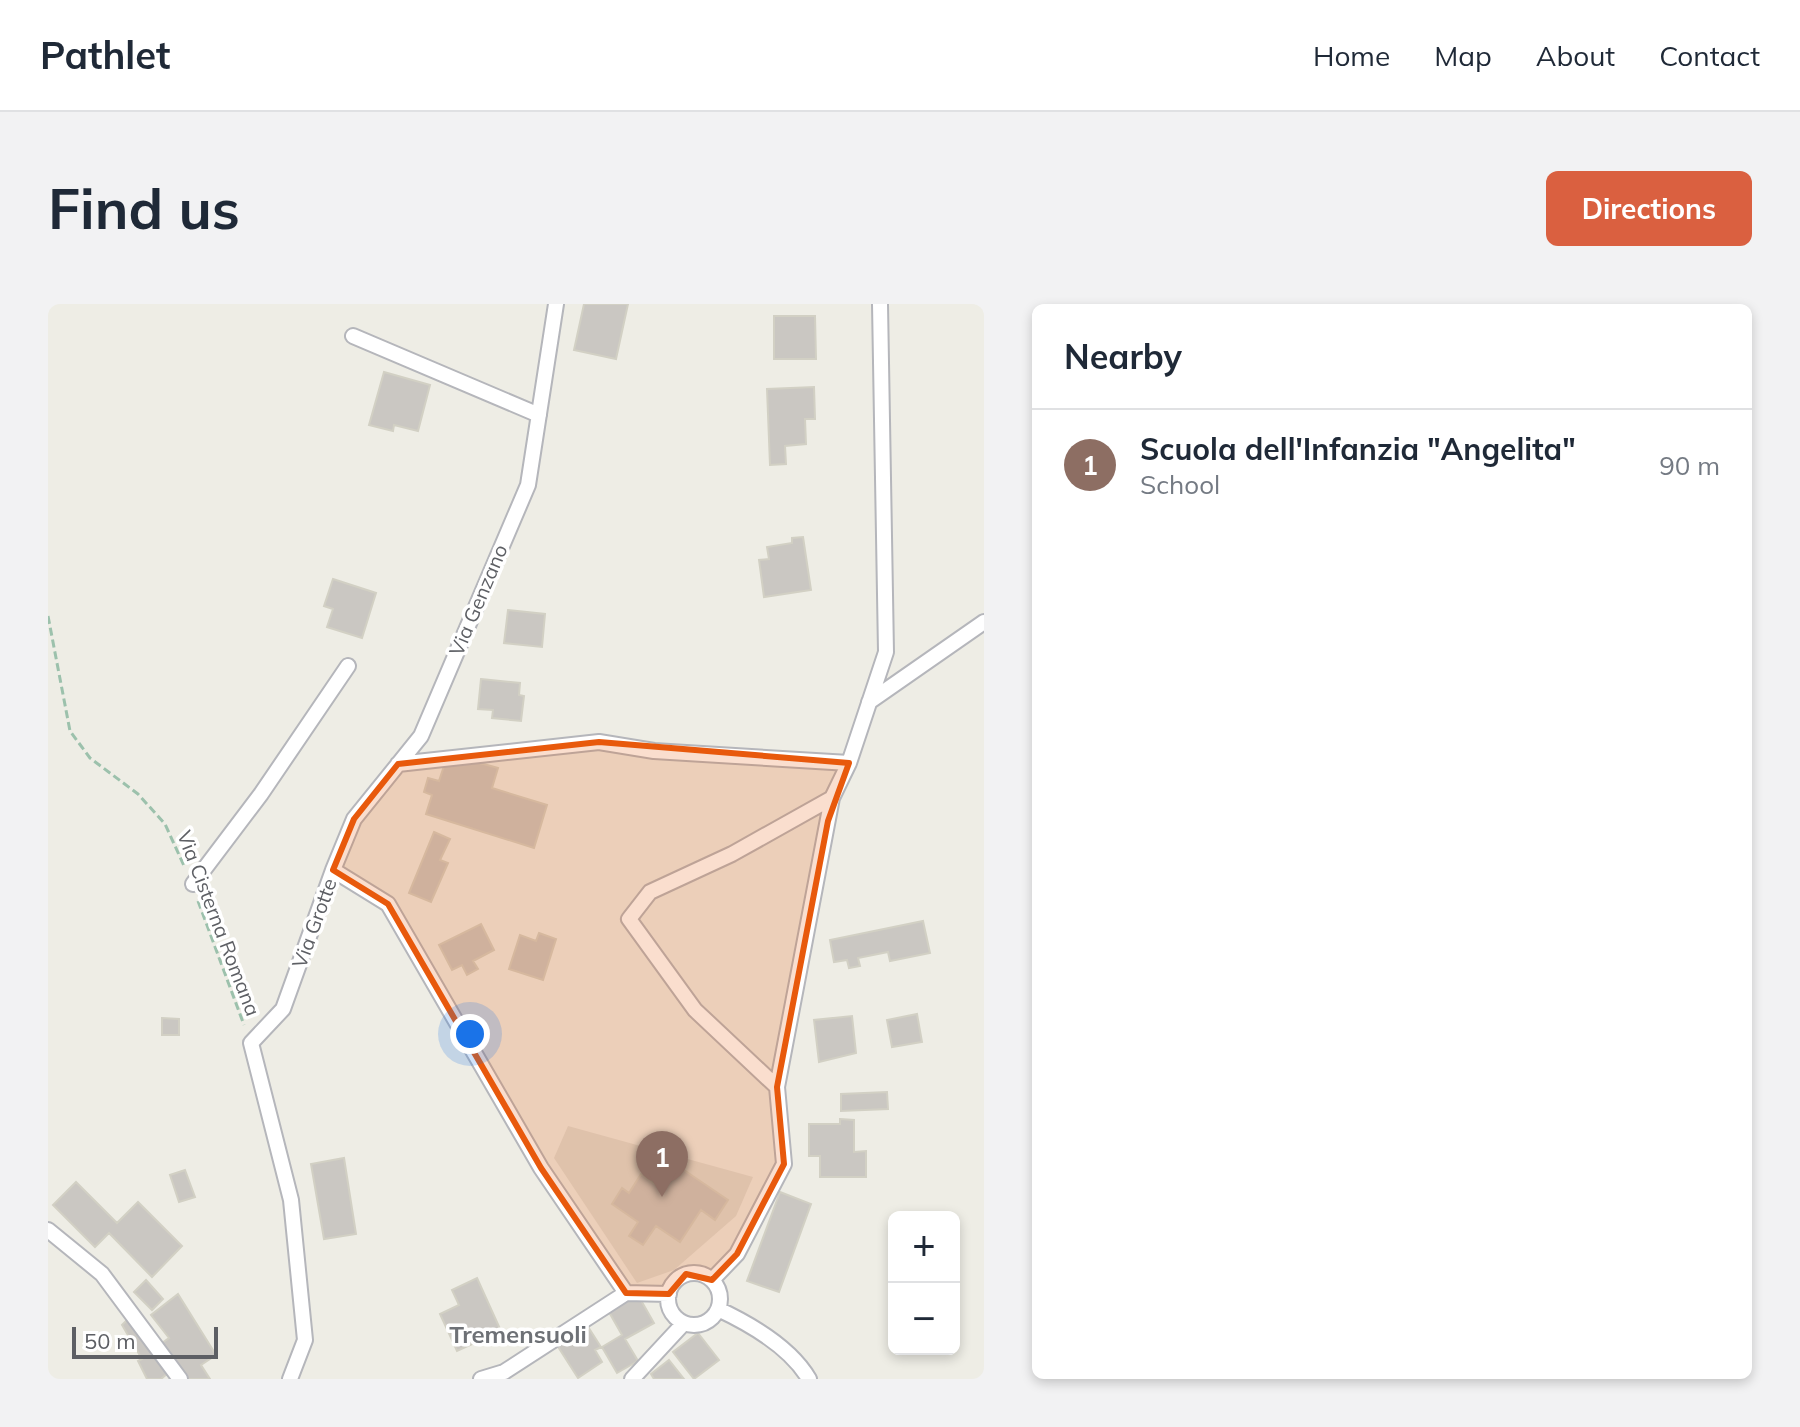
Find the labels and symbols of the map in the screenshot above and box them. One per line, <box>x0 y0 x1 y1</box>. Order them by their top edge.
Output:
street label: Via Genzano <box>443 541 513 659</box>
street label: Via Cisterna Romana <box>172 827 266 1019</box>
street label: Via Grotte <box>286 875 342 971</box>
your location <box>450 1014 490 1054</box>
pin: 1 <box>636 1131 688 1197</box>
district label: Tremensuoli <box>449 1319 587 1349</box>
scale bar <box>72 1323 218 1359</box>

